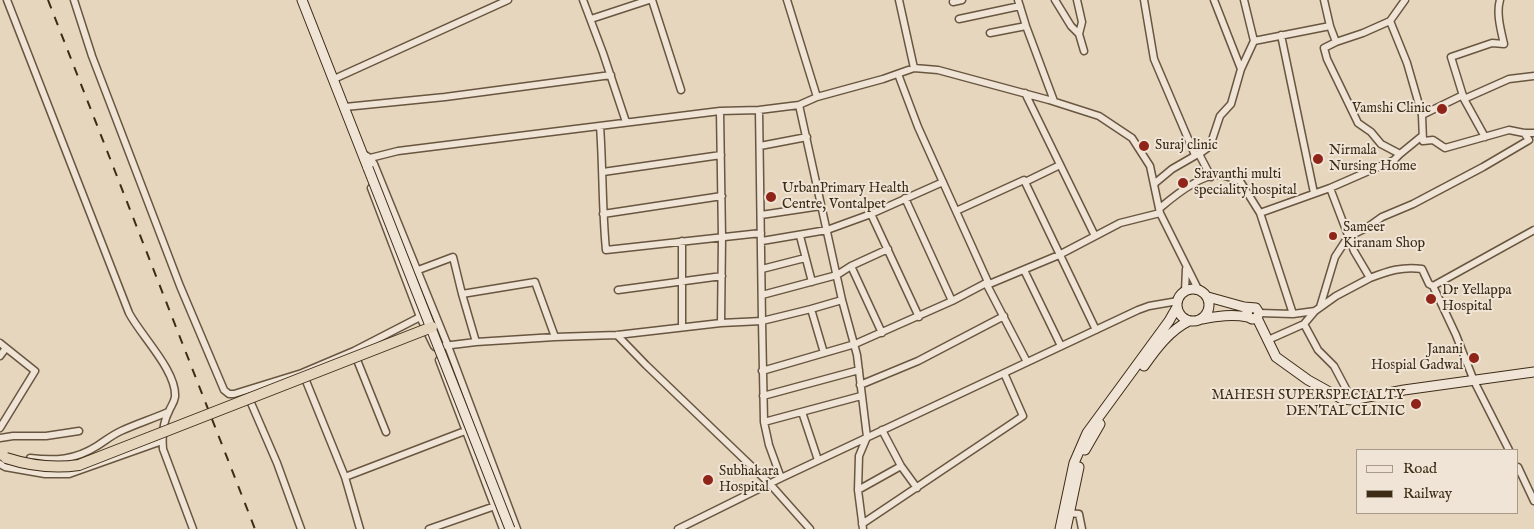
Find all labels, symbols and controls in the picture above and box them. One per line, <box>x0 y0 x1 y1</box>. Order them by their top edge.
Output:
place label: Vamshi Clinic <box>1352 101 1431 117</box>
marker: Vamshi Clinic <box>1435 102 1449 116</box>
place label: Suraj clinic <box>1155 138 1218 154</box>
marker: Suraj clinic <box>1137 139 1151 153</box>
place label: Nirmala Nursing Home <box>1329 143 1416 176</box>
marker: Nirmala Nursing Home <box>1311 152 1325 166</box>
place label: Sravanthi multi speciality hospital <box>1194 167 1297 200</box>
marker: Sravanthi multi speciality hospital <box>1176 176 1190 190</box>
place label: UrbanPrimary Health Centre, Vontalpet <box>782 181 909 213</box>
marker: UrbanPrimary Health Centre, Vontalpet <box>764 190 778 204</box>
place label: Sameer Kiranam Shop <box>1343 220 1425 252</box>
marker: Sameer Kiranam Shop <box>1327 230 1339 242</box>
place label: Dr Yellappa Hospital <box>1442 283 1512 316</box>
marker: Dr Yellappa Hospital <box>1424 292 1438 306</box>
place label: Janani Hospial Gadwal <box>1371 342 1463 374</box>
marker: Janani Hospial Gadwal <box>1467 351 1481 365</box>
place label: MAHESH SUPERSPECIALTY DENTAL CLINIC <box>1211 388 1405 421</box>
marker: MAHESH SUPERSPECIALTY DENTAL CLINIC <box>1409 397 1423 411</box>
legend <box>1356 449 1519 514</box>
text: Road <box>1403 459 1437 478</box>
place label: Subhakara Hospital <box>719 464 779 497</box>
marker: Subhakara Hospital <box>701 473 715 487</box>
text: Railway <box>1403 484 1452 503</box>

